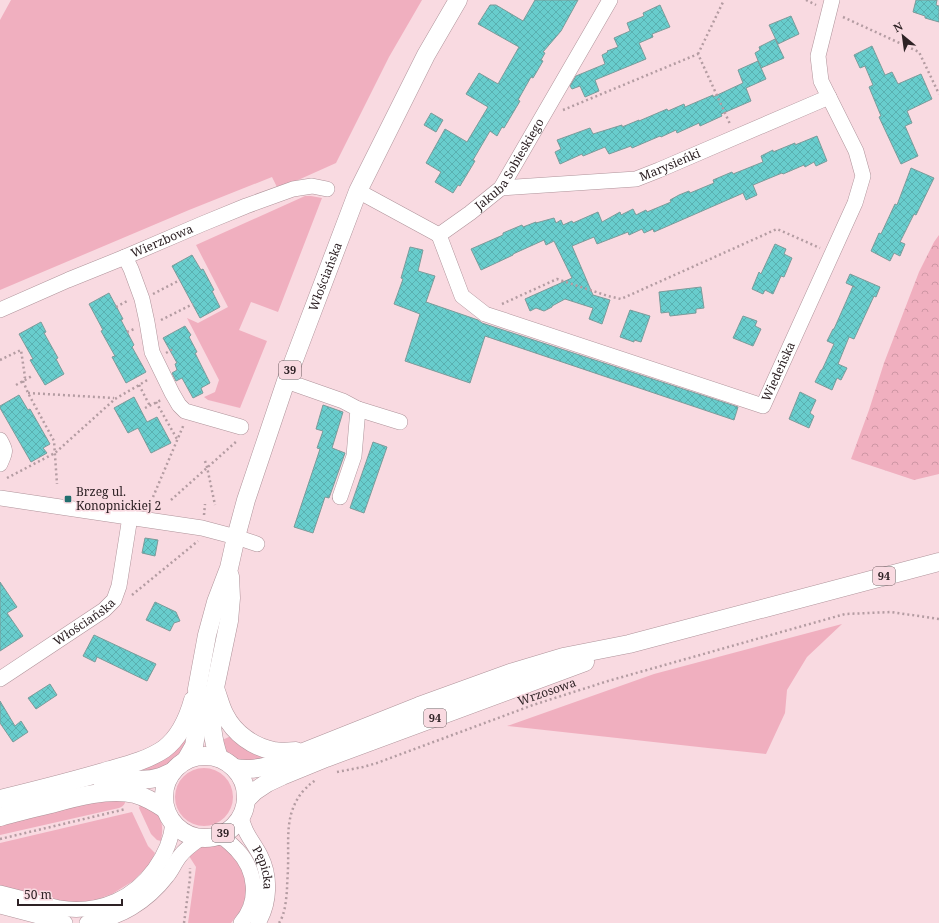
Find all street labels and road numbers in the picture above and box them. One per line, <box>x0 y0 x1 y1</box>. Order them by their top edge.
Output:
street label: Jakuba Sobieskiego <box>470 115 548 214</box>
street label: Marysieńki <box>637 144 703 185</box>
street label: Wierzbowa <box>128 220 196 262</box>
street label: Włościańska <box>304 240 346 313</box>
street label: Wiedeńska <box>757 339 799 404</box>
road number: 39 <box>279 361 301 379</box>
road number: 94 <box>873 567 895 585</box>
street label: Włościańska <box>50 594 119 649</box>
street label: Wrzosowa <box>515 674 579 709</box>
road number: 94 <box>424 709 446 727</box>
road number: 39 <box>212 824 234 842</box>
street label: Pępicka <box>249 842 277 890</box>

